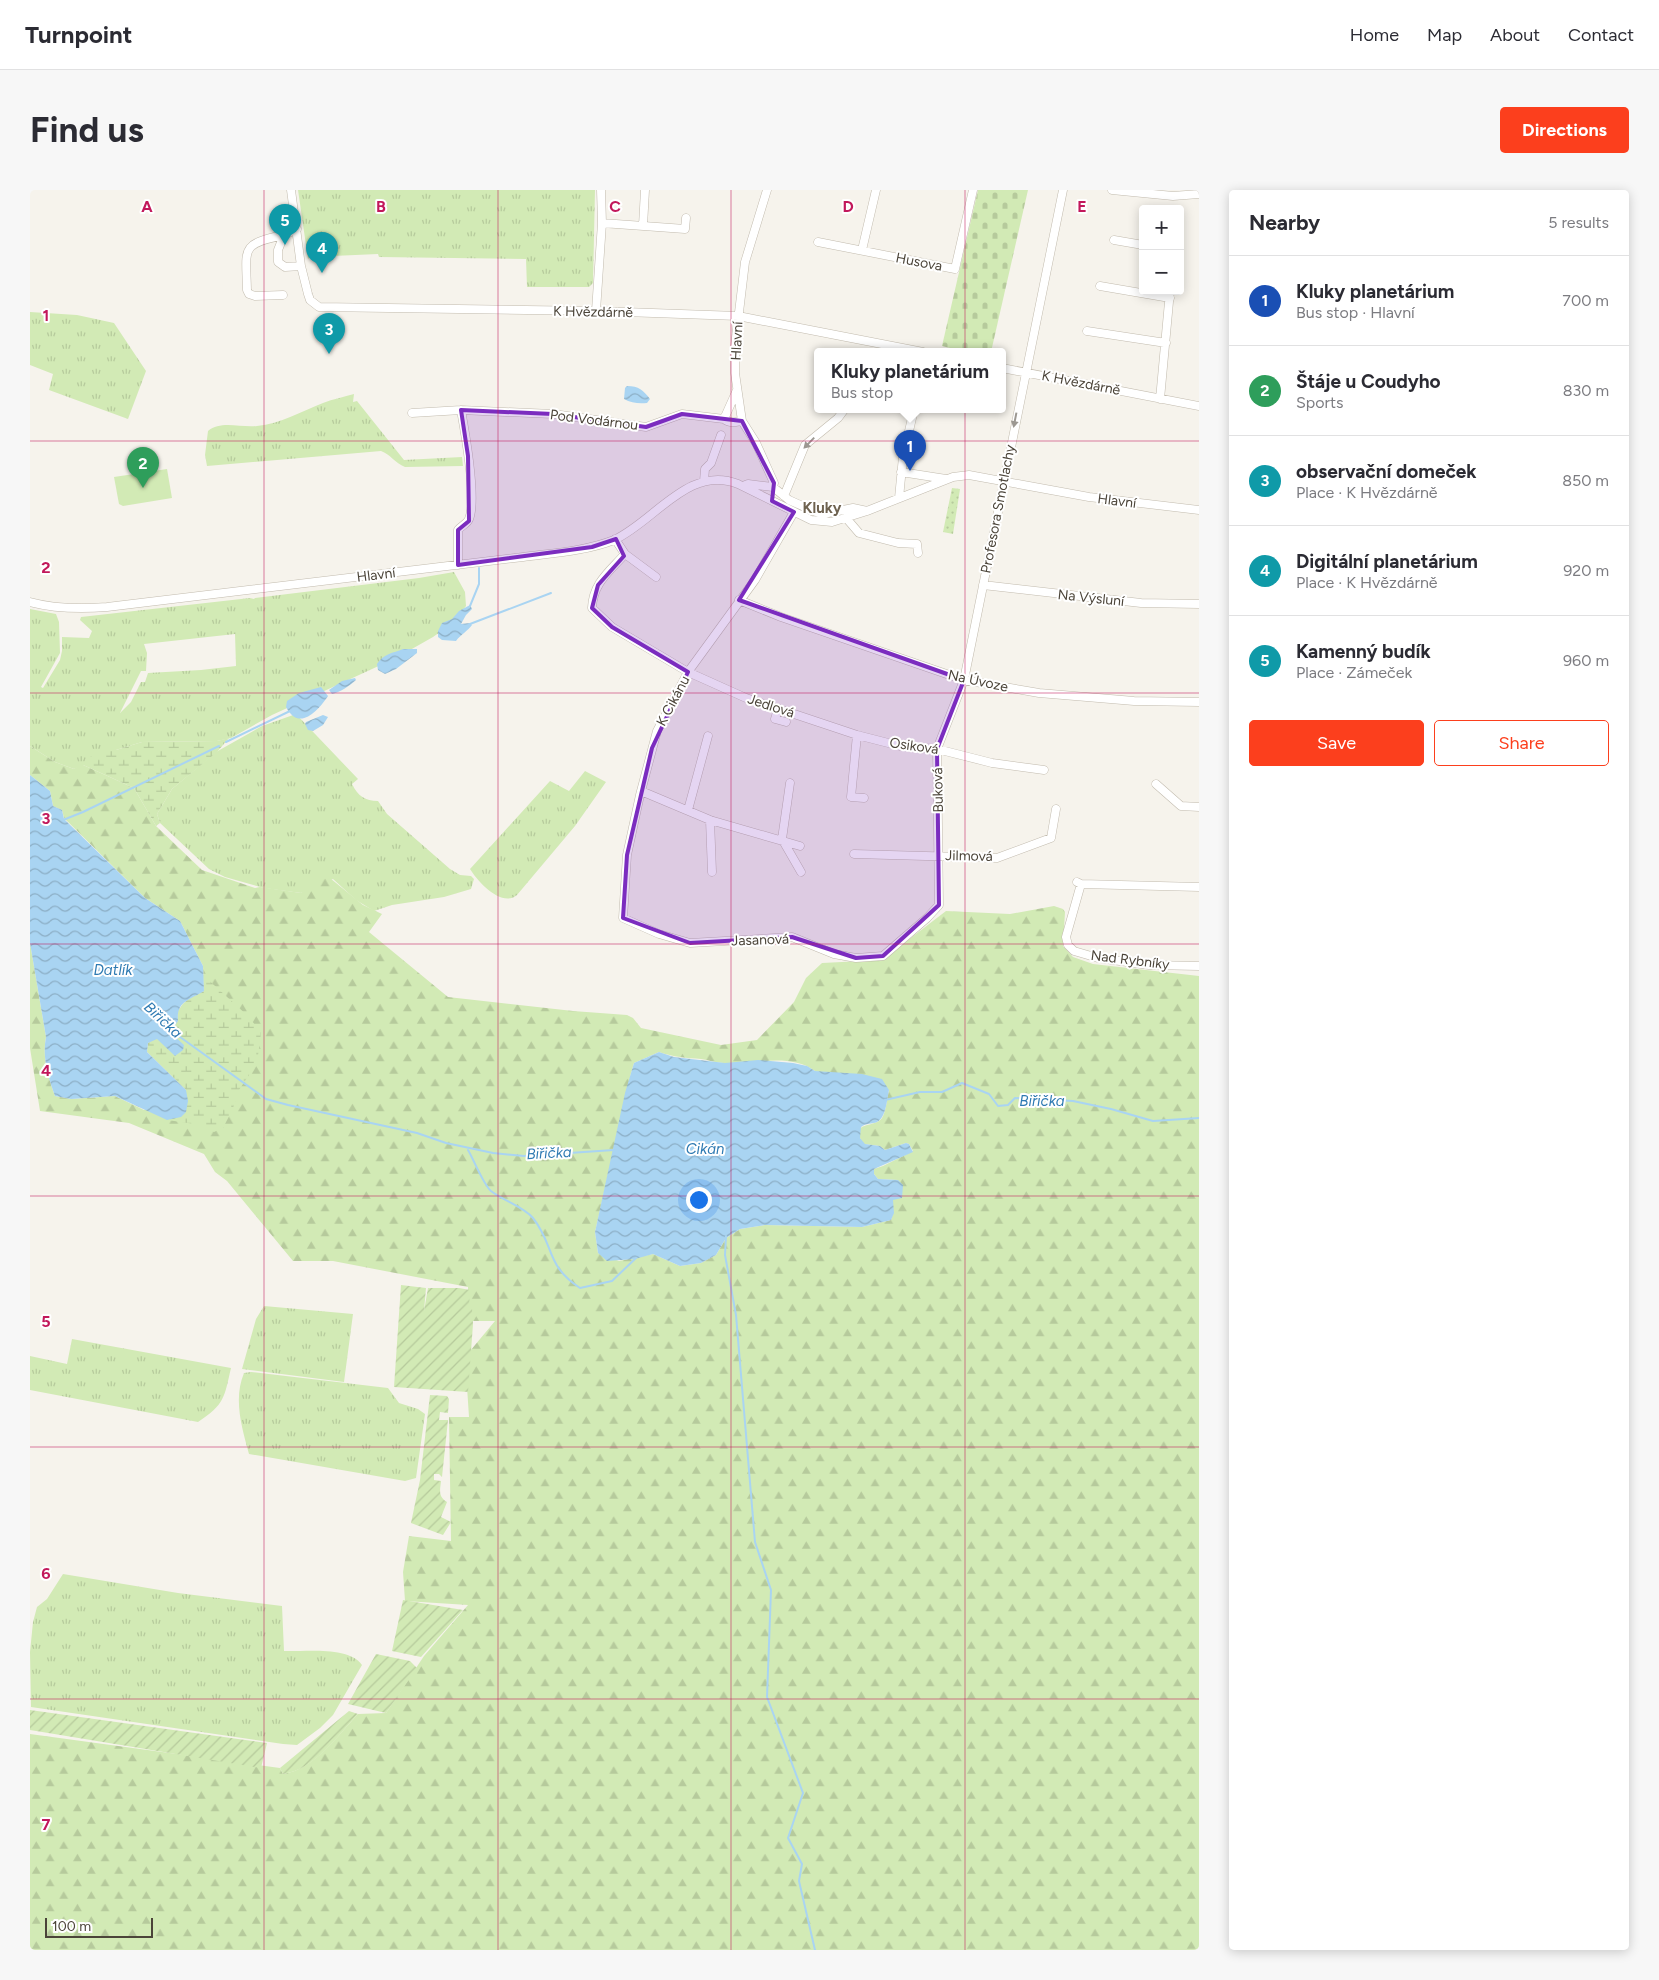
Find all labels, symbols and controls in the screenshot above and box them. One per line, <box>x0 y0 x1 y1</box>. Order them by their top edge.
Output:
text: Turnpoint <box>25 20 132 49</box>
text: Home <box>1350 24 1399 46</box>
text: Map <box>1427 24 1462 46</box>
text: About <box>1490 24 1540 46</box>
text: Contact <box>1568 24 1634 46</box>
button: Directions <box>1500 107 1629 153</box>
text: Find us <box>30 109 144 151</box>
text: A <box>141 197 153 216</box>
text: B <box>376 197 386 216</box>
text: C <box>609 197 621 216</box>
text: D <box>842 197 854 216</box>
text: E <box>1077 197 1087 216</box>
pin: 5 <box>269 204 301 245</box>
map controls <box>1139 205 1184 295</box>
button: + <box>1139 205 1184 250</box>
text: Nearby <box>1249 210 1320 235</box>
text: 5 results <box>1548 213 1609 232</box>
pin: 4 <box>306 232 338 273</box>
street label: Husova <box>894 249 944 275</box>
button: − <box>1139 250 1184 295</box>
text: Kluky planetárium <box>1296 280 1454 303</box>
text: 1 <box>1262 291 1268 310</box>
text: 700 m <box>1562 291 1609 310</box>
street label: K Hvězdárně <box>553 303 633 321</box>
text: Bus stop · Hlavní <box>1296 303 1415 322</box>
text: 1 <box>43 306 49 325</box>
pin: 3 <box>313 313 345 354</box>
street label: Hlavní <box>727 320 747 361</box>
popup <box>814 348 1006 413</box>
text: Kluky planetárium <box>831 360 989 383</box>
street label: K Hvězdárně <box>1040 367 1122 399</box>
text: Štáje u Coudyho <box>1296 370 1441 393</box>
text: 2 <box>1260 381 1270 400</box>
text: 830 m <box>1563 381 1609 400</box>
text: Bus stop <box>831 383 893 402</box>
text: Sports <box>1296 393 1343 412</box>
street label: Pod Vodárnou <box>549 406 639 434</box>
one-way arrow <box>1011 412 1019 428</box>
pin: 1 <box>894 430 926 471</box>
one-way arrow <box>803 437 815 449</box>
street label: Profesora Smotlachy <box>977 443 1019 575</box>
pin: 2 <box>127 447 159 488</box>
text: observační domeček <box>1296 460 1477 483</box>
text: 3 <box>1261 471 1269 490</box>
text: 850 m <box>1562 471 1609 490</box>
text: Place · K Hvězdárně <box>1296 483 1438 502</box>
street label: Hlavní <box>1097 490 1138 512</box>
district label: Kluky <box>803 499 842 517</box>
text: Digitální planetárium <box>1296 550 1478 573</box>
text: 2 <box>41 558 51 577</box>
text: 4 <box>1260 561 1270 580</box>
text: 920 m <box>1563 561 1609 580</box>
street label: Hlavní <box>356 564 397 586</box>
text: Place · K Hvězdárně <box>1296 573 1438 592</box>
street label: Na Výsluní <box>1057 586 1126 610</box>
text: Kamenný budík <box>1296 640 1431 663</box>
text: 5 <box>1260 651 1270 670</box>
text: 960 m <box>1563 651 1609 670</box>
text: Place · Zámeček <box>1296 663 1412 682</box>
street label: Na Úvoze <box>946 666 1010 696</box>
street label: K Cikánu <box>653 673 693 729</box>
street label: Jedlová <box>745 690 797 722</box>
button: Save <box>1249 720 1424 766</box>
button: Share <box>1434 720 1609 766</box>
street label: Osiková <box>888 734 940 758</box>
street label: Buková <box>929 767 947 813</box>
text: 3 <box>42 809 51 828</box>
street label: Jilmová <box>945 847 993 865</box>
street label: Jasanová <box>731 930 789 950</box>
street label: Nad Rybníky <box>1090 947 1171 973</box>
water label: Datlík <box>93 961 133 979</box>
water label: Biřička <box>140 998 186 1042</box>
text: 4 <box>41 1061 51 1080</box>
water label: Biřička <box>1019 1092 1065 1110</box>
water label: Cikán <box>686 1140 724 1158</box>
water label: Biřička <box>526 1143 572 1163</box>
your location <box>686 1187 712 1213</box>
text: 5 <box>41 1312 51 1331</box>
text: 6 <box>41 1564 51 1583</box>
text: 7 <box>42 1815 51 1834</box>
scale bar <box>45 1915 152 1938</box>
text: 100 m <box>52 1918 91 1935</box>

